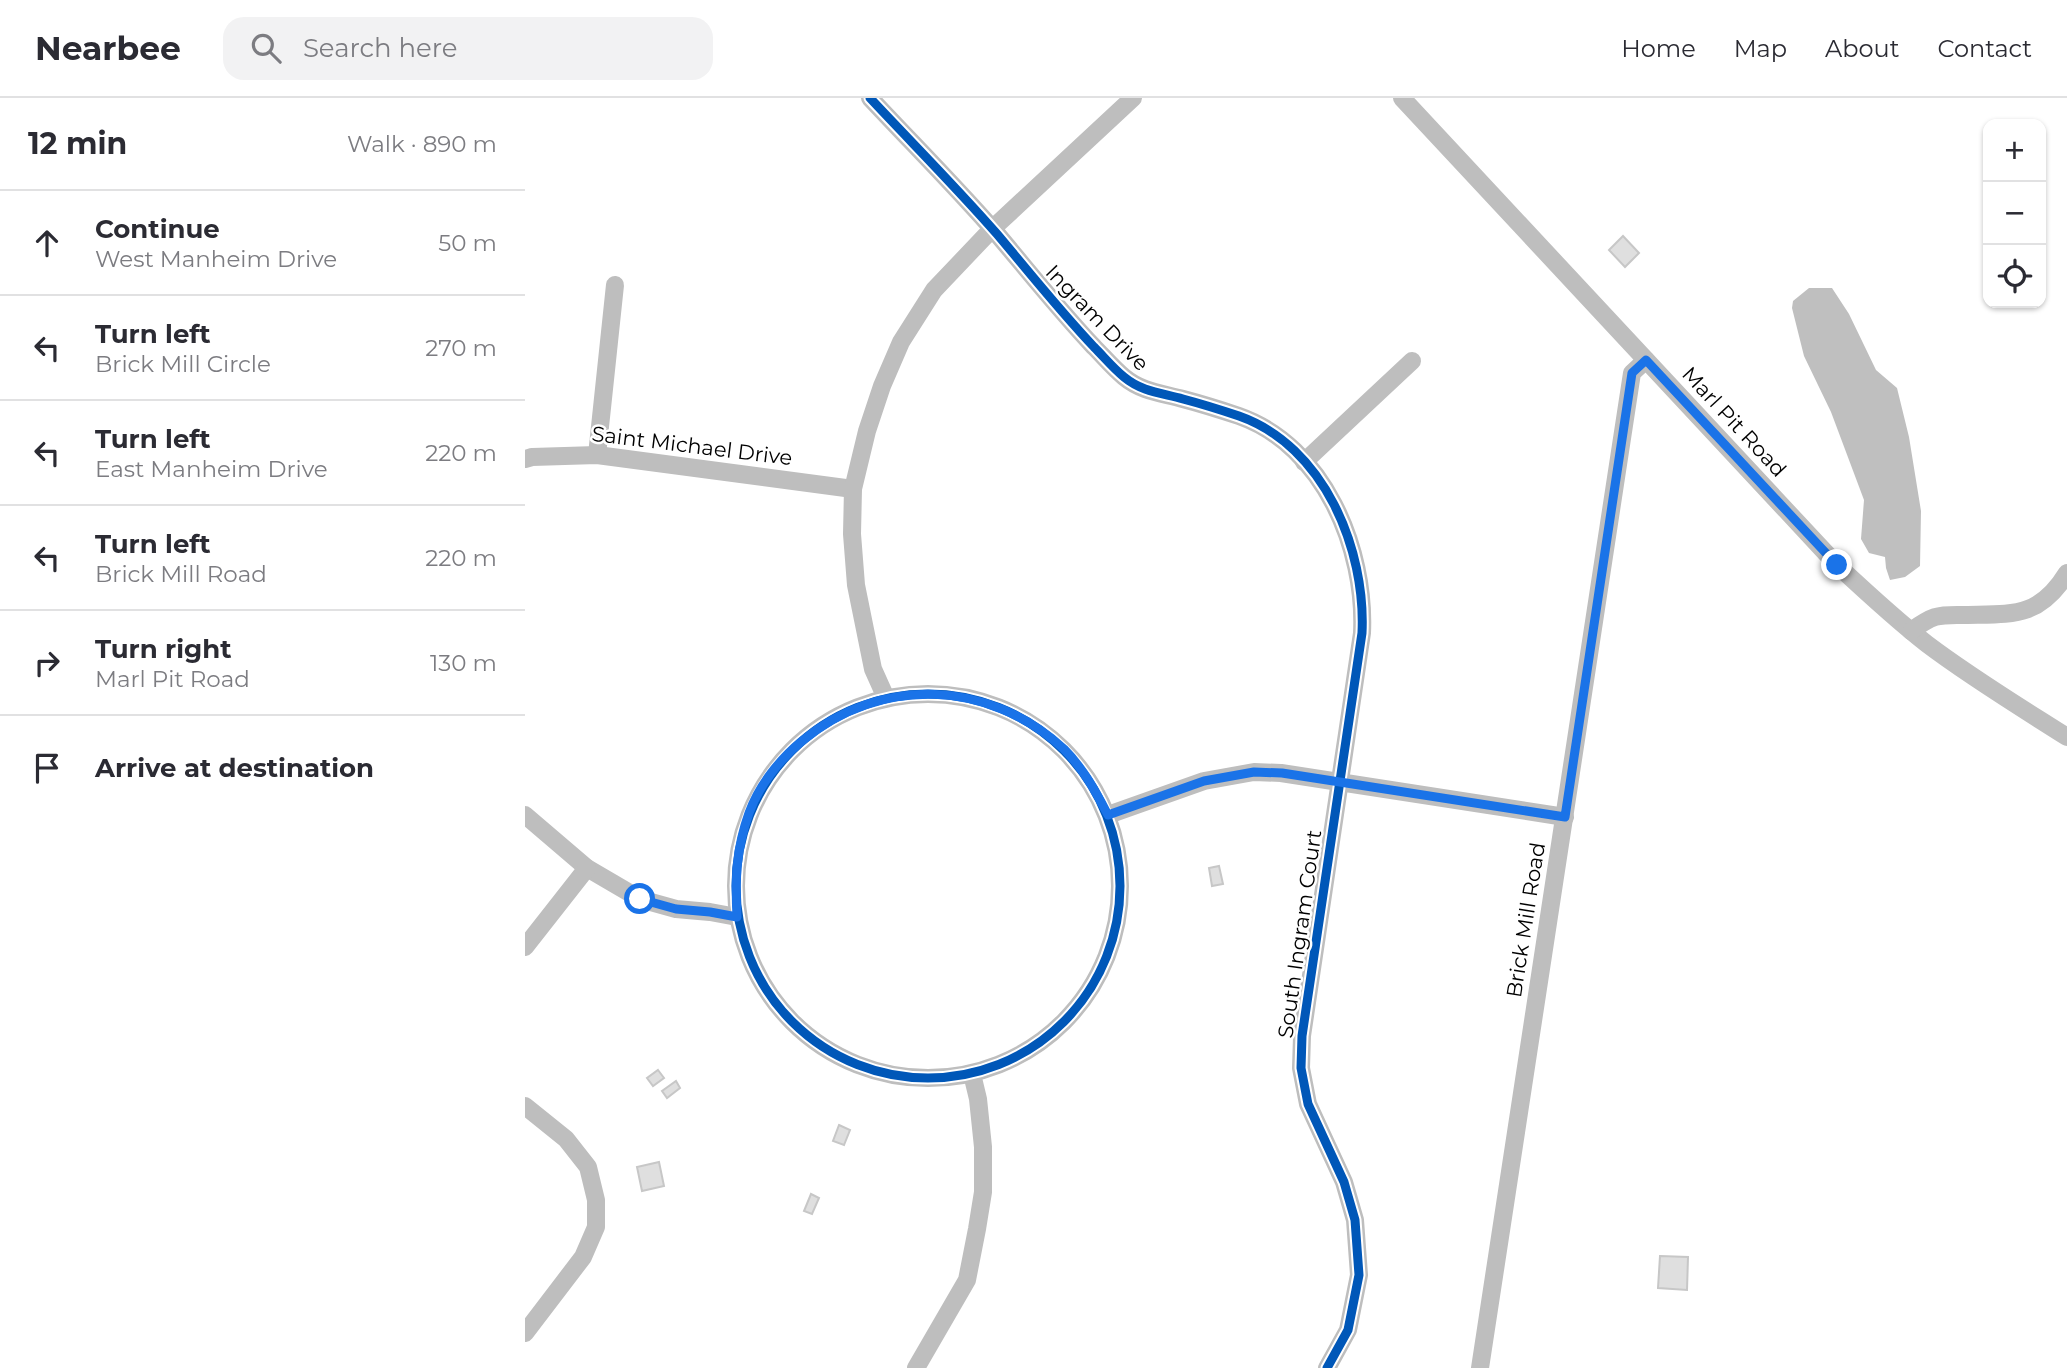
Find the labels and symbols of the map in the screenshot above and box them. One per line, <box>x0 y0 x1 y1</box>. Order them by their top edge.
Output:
street label: Ingram Drive <box>1041 259 1154 376</box>
street label: Marl Pit Road <box>1677 361 1792 482</box>
street label: Saint Michael Drive <box>590 421 794 470</box>
route end <box>1821 549 1852 580</box>
street label: South Ingram Court <box>1273 828 1326 1040</box>
street label: Brick Mill Road <box>1501 840 1550 999</box>
route start <box>624 883 655 914</box>

